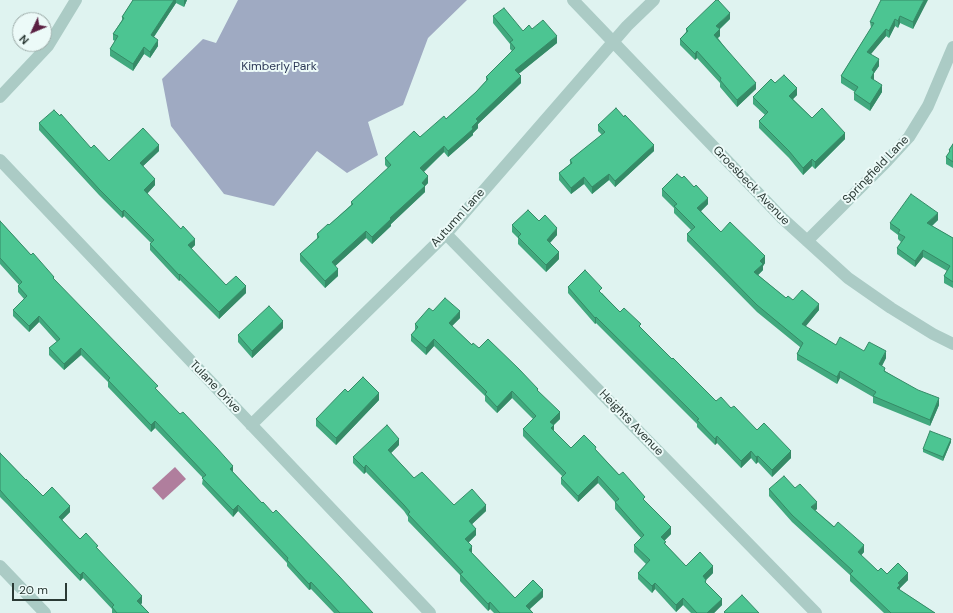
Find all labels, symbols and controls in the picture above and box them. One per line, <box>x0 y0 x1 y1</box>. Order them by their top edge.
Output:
north arrow <box>12 12 52 52</box>
text: N <box>16 32 32 47</box>
park label: Kimberly Park <box>241 60 317 74</box>
street label: Springfield Lane <box>840 133 912 207</box>
street label: Groesbeck Avenue <box>710 143 792 229</box>
street label: Autumn Lane <box>428 186 488 250</box>
street label: Tulane Drive <box>186 358 244 416</box>
street label: Heights Avenue <box>596 387 666 459</box>
scale bar <box>14 575 69 601</box>
text: 20 m <box>19 582 48 598</box>

